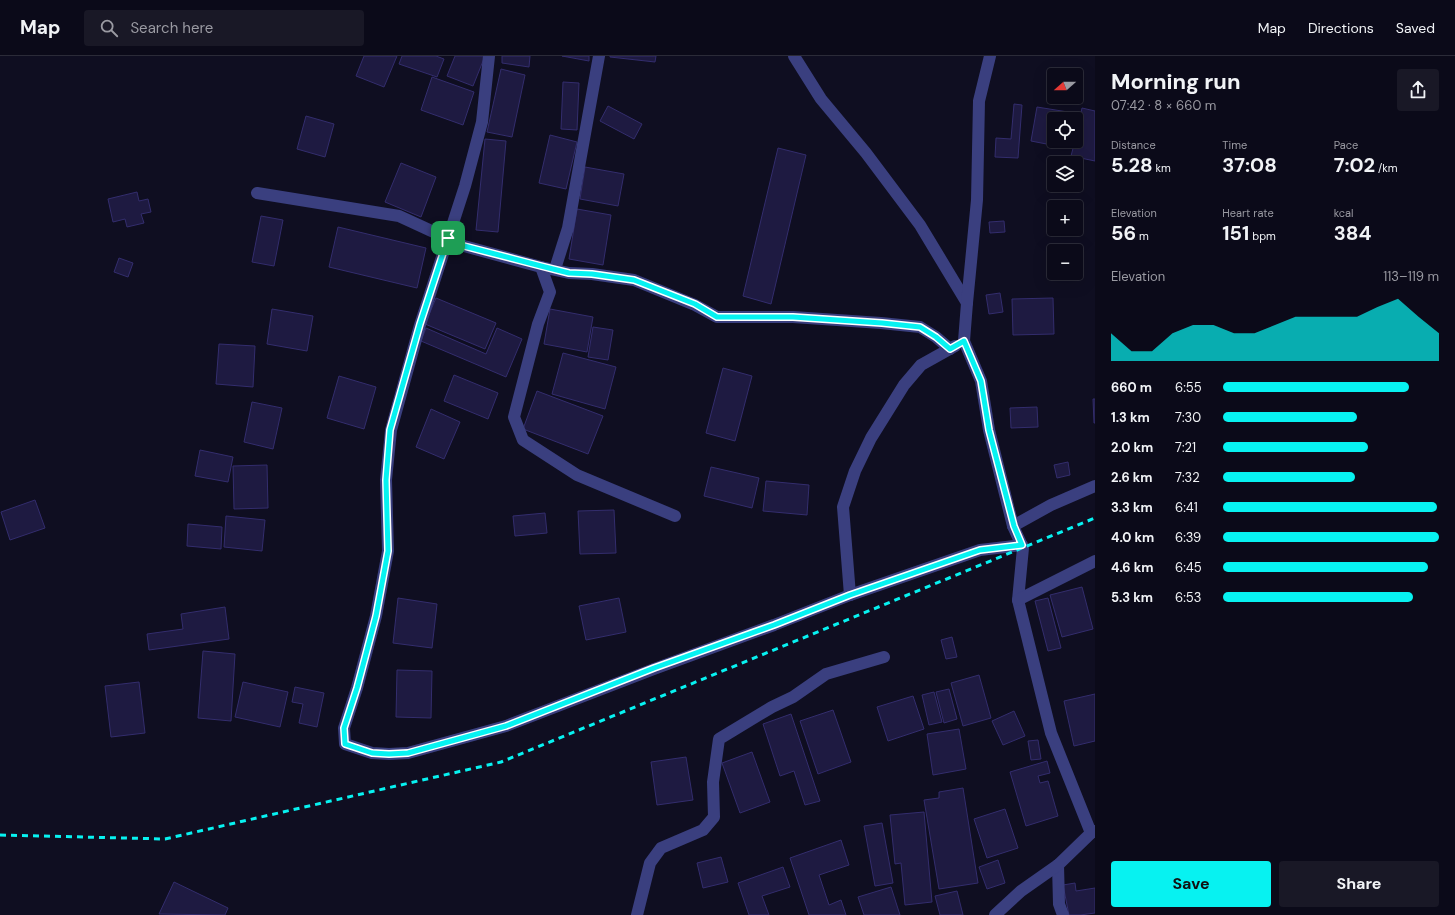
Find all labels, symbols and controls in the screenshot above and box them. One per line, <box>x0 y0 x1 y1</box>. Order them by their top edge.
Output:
search box <box>84 10 364 46</box>
text: Map <box>20 15 60 40</box>
icon: search <box>98 17 120 39</box>
text: Search here <box>130 18 213 38</box>
text: Map <box>1258 19 1286 37</box>
text: Directions <box>1308 19 1374 37</box>
text: Saved <box>1396 19 1435 37</box>
text: Morning run <box>1111 67 1241 96</box>
north arrow <box>1047 68 1083 104</box>
map controls <box>1047 68 1083 280</box>
button: share <box>1397 69 1439 111</box>
text: 07:42 · 8 × 660 m <box>1111 97 1216 114</box>
button: locate <box>1047 112 1083 148</box>
text: Distance <box>1111 138 1156 152</box>
text: Time <box>1222 138 1247 152</box>
text: Pace <box>1334 138 1358 152</box>
text: 5.28 <box>1111 152 1153 178</box>
text: 37:08 <box>1222 152 1277 178</box>
text: 7:02 <box>1334 152 1375 178</box>
button: layers <box>1047 156 1083 192</box>
text: km <box>1153 161 1171 175</box>
text: /km <box>1375 161 1398 175</box>
button: + <box>1047 200 1083 236</box>
text: Elevation <box>1111 206 1157 220</box>
text: Heart rate <box>1222 206 1274 220</box>
text: kcal <box>1334 206 1354 220</box>
text: 56 <box>1111 220 1136 246</box>
text: 151 <box>1222 220 1249 246</box>
text: 384 <box>1334 220 1371 246</box>
pin <box>431 221 465 255</box>
icon: arrive <box>437 227 459 249</box>
text: m <box>1136 229 1149 243</box>
text: bpm <box>1249 229 1276 243</box>
button: − <box>1047 244 1083 280</box>
text: Elevation <box>1111 268 1165 285</box>
text: 113–119 m <box>1383 268 1439 285</box>
text: 660 m <box>1111 379 1152 396</box>
text: 6:55 <box>1175 379 1202 396</box>
text: 1.3 km <box>1111 409 1150 426</box>
text: 7:30 <box>1175 409 1201 426</box>
text: 2.0 km <box>1111 439 1153 456</box>
text: 7:21 <box>1175 439 1196 456</box>
text: 2.6 km <box>1111 469 1152 486</box>
text: 7:32 <box>1175 469 1200 486</box>
text: 3.3 km <box>1111 499 1153 516</box>
text: 6:41 <box>1175 499 1198 516</box>
text: 4.0 km <box>1111 529 1154 546</box>
text: 6:39 <box>1175 529 1201 546</box>
text: 4.6 km <box>1111 559 1153 576</box>
text: 6:45 <box>1175 559 1202 576</box>
text: 5.3 km <box>1111 589 1153 606</box>
text: 6:53 <box>1175 589 1201 606</box>
button: Save <box>1111 861 1271 907</box>
button: Share <box>1279 861 1439 907</box>

